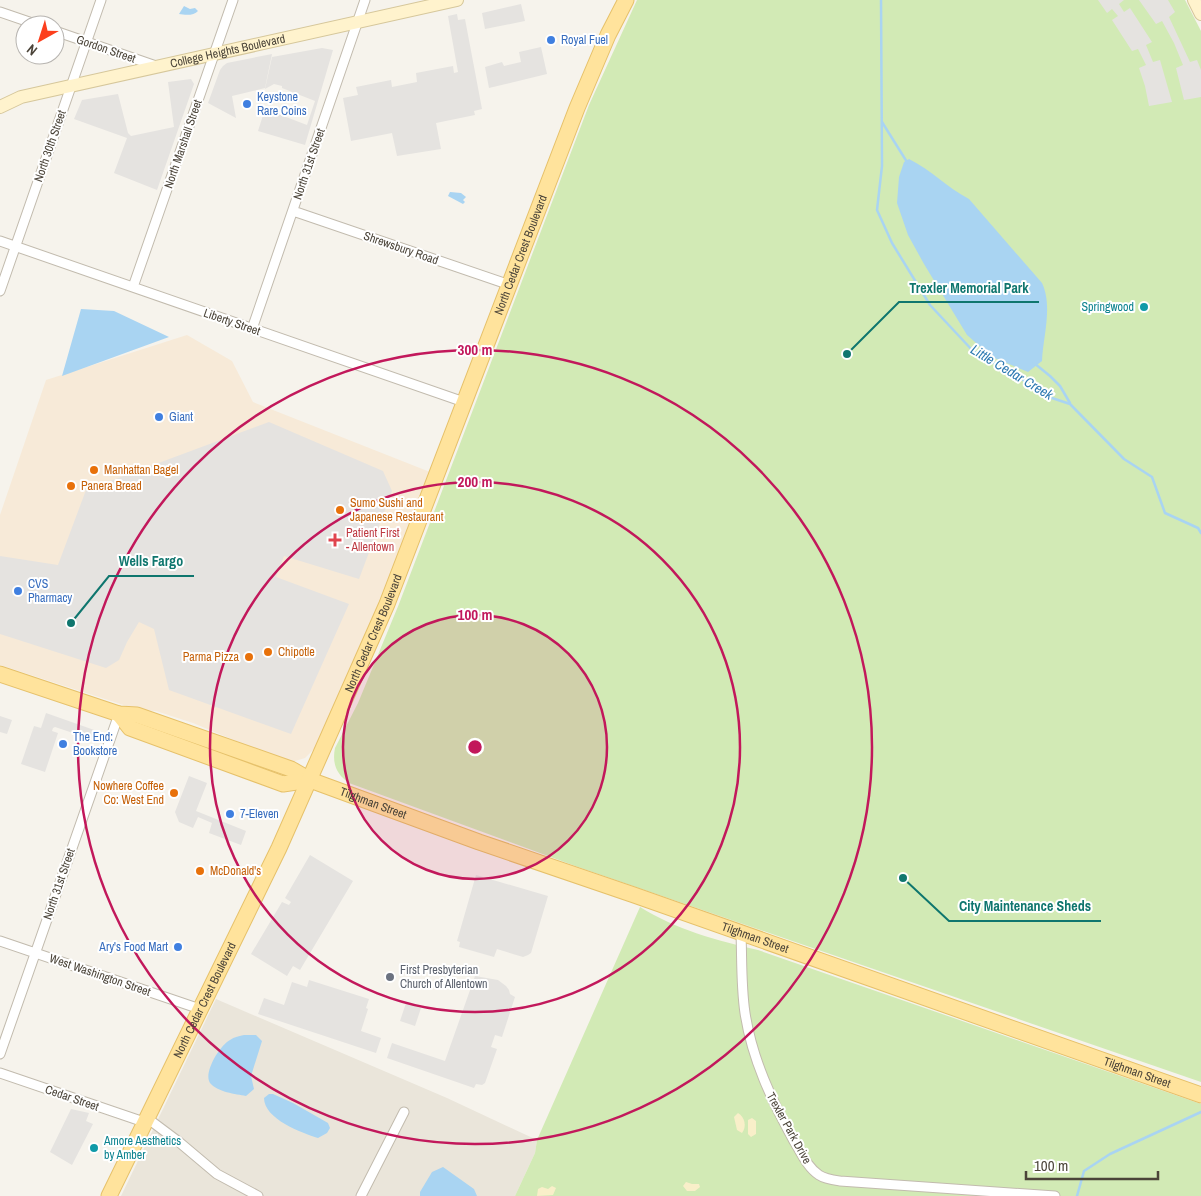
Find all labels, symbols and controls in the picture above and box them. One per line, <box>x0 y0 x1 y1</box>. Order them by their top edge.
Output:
north arrow <box>15 15 65 65</box>
street label: College Heights Boulevard <box>169 30 287 72</box>
street label: Gordon Street <box>74 31 138 67</box>
place label: Royal Fuel <box>561 32 608 48</box>
marker: Royal Fuel <box>545 34 557 46</box>
text: N <box>23 40 41 60</box>
place label: Keystone Rare Coins <box>257 89 307 119</box>
street label: North Marshall Street <box>160 97 206 191</box>
marker: Keystone Rare Coins <box>241 98 253 110</box>
street label: North 30th Street <box>30 108 70 184</box>
street label: North 31st Street <box>289 126 329 202</box>
street label: North Cedar Crest Boulevard <box>491 193 551 317</box>
street label: Shrewsbury Road <box>361 228 441 268</box>
callout: Trexler Memorial Park <box>899 273 1039 302</box>
text: Trexler Memorial Park <box>909 279 1029 297</box>
place label: Springwood <box>1081 299 1134 315</box>
marker: Springwood <box>1138 301 1150 313</box>
street label: Liberty Street <box>201 305 263 339</box>
text: 300 m <box>458 339 492 360</box>
water label: Little Cedar Creek <box>967 340 1058 404</box>
place label: Giant <box>169 409 193 425</box>
marker: Giant <box>153 411 165 423</box>
place label: Manhattan Bagel <box>104 462 178 478</box>
marker: Manhattan Bagel <box>88 464 100 476</box>
text: 200 m <box>458 471 492 492</box>
place label: Panera Bread <box>81 478 142 494</box>
marker: Panera Bread <box>65 480 77 492</box>
place label: Sumo Sushi and Japanese Restaurant <box>350 495 444 525</box>
marker: Sumo Sushi and Japanese Restaurant <box>334 504 346 516</box>
place label: Patient First - Allentown <box>346 525 400 555</box>
marker: Patient First - Allentown <box>328 533 342 547</box>
callout: Wells Fargo <box>109 547 194 576</box>
text: Wells Fargo <box>119 552 183 570</box>
street label: North Cedar Crest Boulevard <box>341 572 406 695</box>
place label: CVS Pharmacy <box>28 576 72 606</box>
marker: CVS Pharmacy <box>12 585 24 597</box>
text: 100 m <box>458 604 492 625</box>
place label: Chipotle <box>278 644 315 660</box>
marker: Chipotle <box>262 646 274 658</box>
place label: Parma Pizza <box>183 649 240 665</box>
marker: Parma Pizza <box>243 651 255 663</box>
place label: The End: Bookstore <box>73 729 117 759</box>
marker: The End: Bookstore <box>57 738 69 750</box>
centre of rings <box>466 738 484 756</box>
place label: Nowhere Coffee Co: West End <box>93 778 164 808</box>
street label: Tilghman Street <box>338 784 409 823</box>
marker: Nowhere Coffee Co: West End <box>168 787 180 799</box>
place label: 7-Eleven <box>240 806 279 822</box>
marker: 7-Eleven <box>224 808 236 820</box>
street label: North 31st Street <box>39 846 79 922</box>
place label: McDonald's <box>210 863 261 879</box>
marker: McDonald's <box>194 865 206 877</box>
callout: City Maintenance Sheds <box>949 892 1101 921</box>
text: City Maintenance Sheds <box>959 897 1091 915</box>
street label: Tilghman Street <box>719 919 791 957</box>
place label: Ary's Food Mart <box>98 939 168 955</box>
street label: North Cedar Crest Boulevard <box>170 939 240 1061</box>
marker: Ary's Food Mart <box>172 941 184 953</box>
street label: West Washington Street <box>47 950 153 1000</box>
place label: First Presbyterian Church of Allentown <box>400 962 488 992</box>
marker: First Presbyterian Church of Allentown <box>384 971 396 983</box>
street label: Tilghman Street <box>1101 1053 1173 1092</box>
street label: Cedar Street <box>43 1081 101 1115</box>
street label: Trexler Park Drive <box>763 1089 815 1167</box>
place label: Amore Aesthetics by Amber <box>103 1133 181 1163</box>
marker: Amore Aesthetics by Amber <box>88 1142 100 1154</box>
scale bar <box>1026 1148 1158 1180</box>
text: 100 m <box>1034 1155 1068 1176</box>

